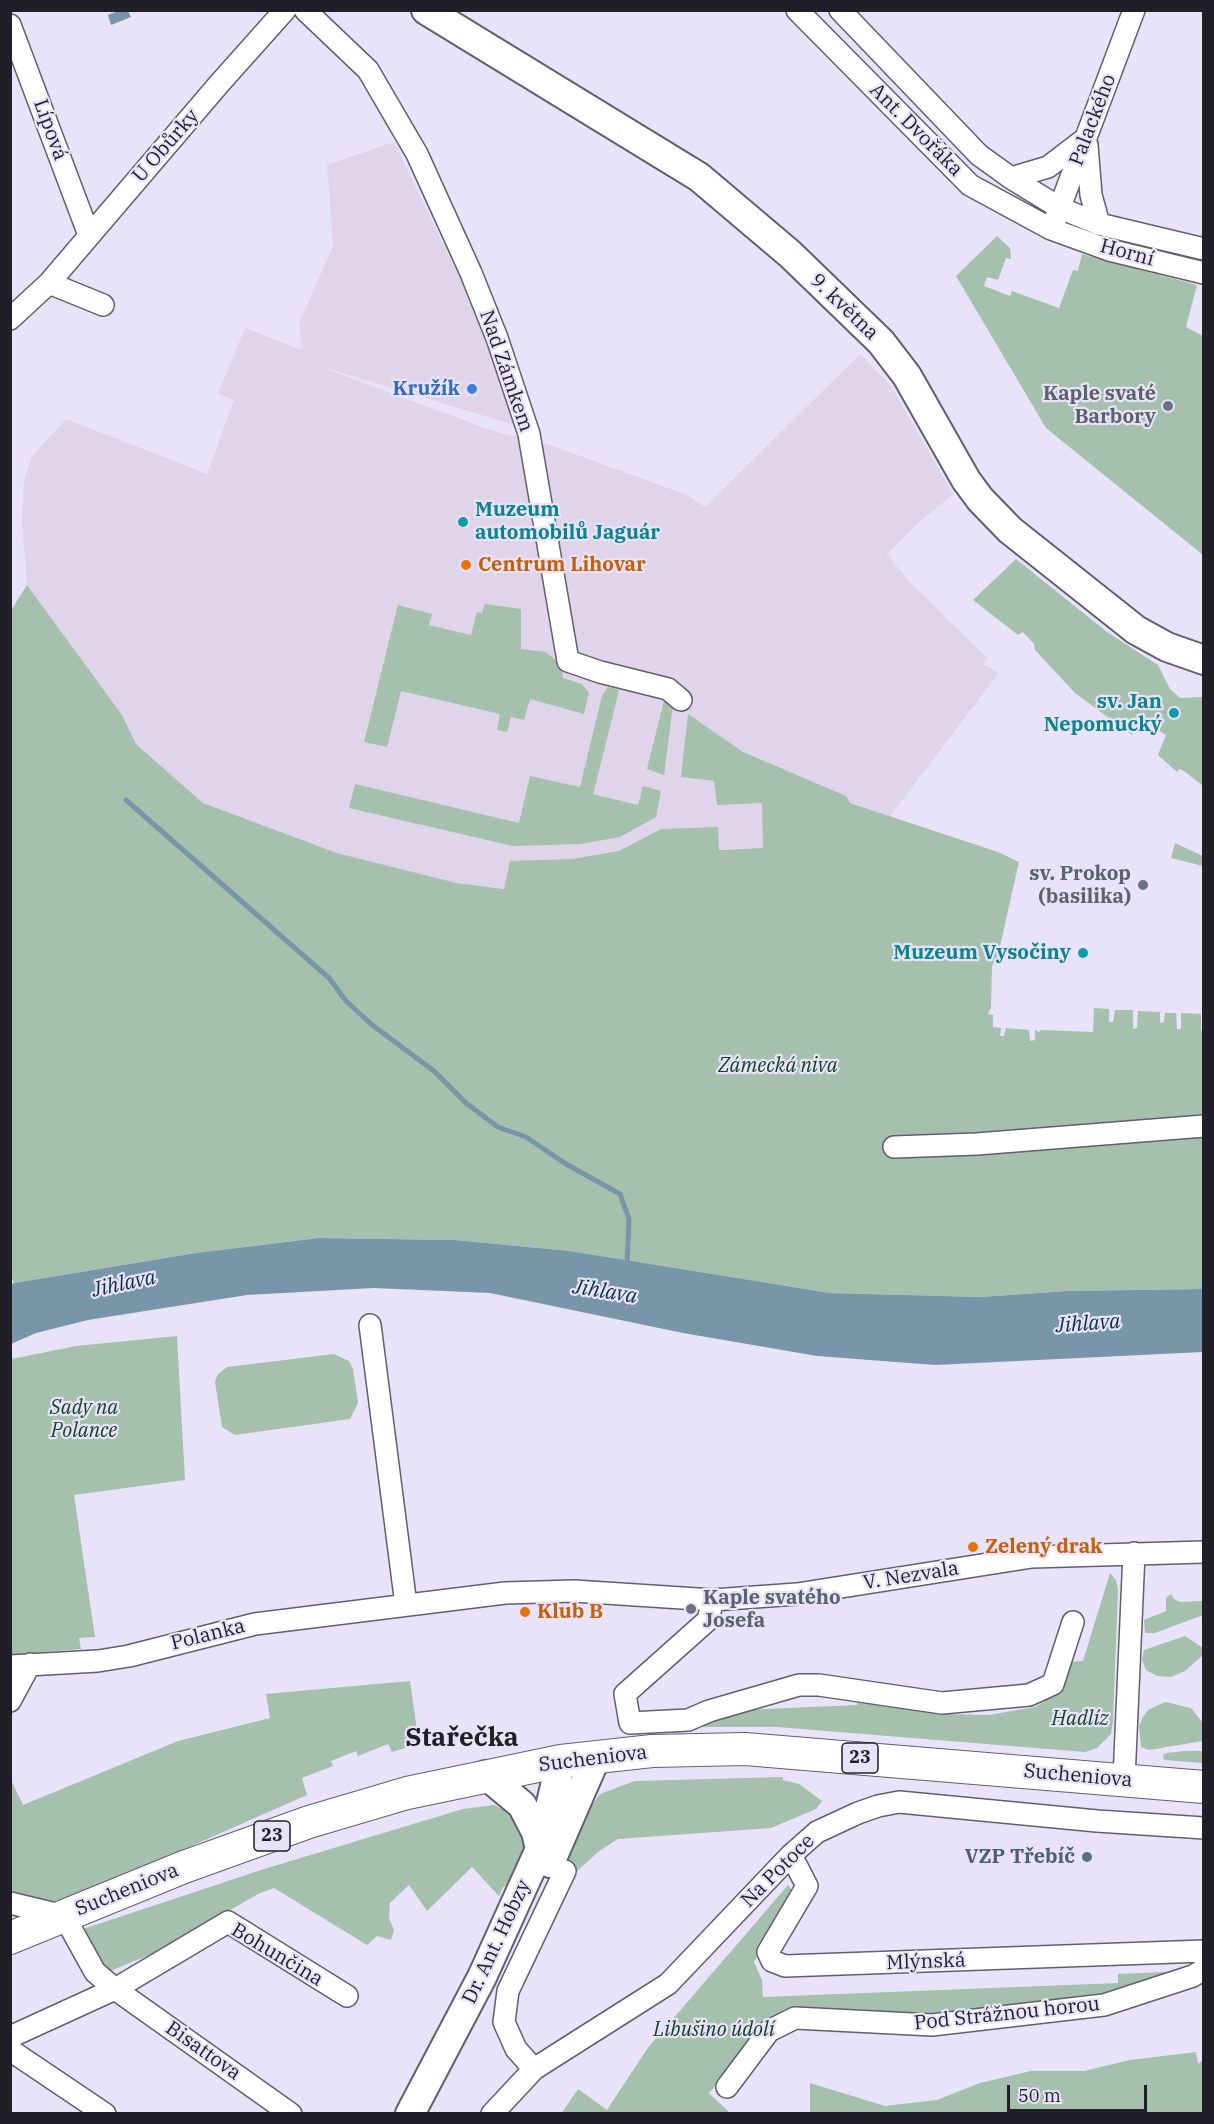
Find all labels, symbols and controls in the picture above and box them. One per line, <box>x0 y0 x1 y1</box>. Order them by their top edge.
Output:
street label: Palackého <box>1065 71 1121 169</box>
street label: Ant. Dvořáka <box>864 78 968 182</box>
street label: Lípová <box>28 96 72 164</box>
street label: U Obůrky <box>128 104 204 188</box>
street label: Horní <box>1097 234 1157 272</box>
street label: 9. května <box>805 269 883 345</box>
street label: Nad Zámkem <box>474 307 538 435</box>
place label: Kružík <box>392 377 460 401</box>
marker: Kružík <box>465 382 479 396</box>
place label: Kaple svaté Barbory <box>1043 382 1156 429</box>
marker: Kaple svaté Barbory <box>1161 399 1175 413</box>
place label: Muzeum automobilů Jaguár <box>475 498 660 545</box>
marker: Muzeum automobilů Jaguár <box>456 515 470 529</box>
place label: Centrum Lihovar <box>478 553 646 577</box>
marker: Centrum Lihovar <box>459 558 473 572</box>
place label: sv. Jan Nepomucký <box>1044 690 1162 737</box>
marker: sv. Jan Nepomucký <box>1167 706 1181 720</box>
place label: sv. Prokop (basilika) <box>1029 862 1131 909</box>
marker: sv. Prokop (basilika) <box>1136 878 1150 892</box>
place label: Muzeum Vysočiny <box>893 941 1071 965</box>
marker: Muzeum Vysočiny <box>1076 946 1090 960</box>
park label: Zámecká niva <box>718 1054 838 1078</box>
water label: Jihlava <box>90 1265 158 1303</box>
water label: Jihlava <box>571 1274 639 1310</box>
water label: Jihlava <box>1055 1309 1121 1339</box>
park label: Sady na Polance <box>50 1396 118 1443</box>
place label: Zelený drak <box>985 1535 1103 1559</box>
marker: Zelený drak <box>966 1540 980 1554</box>
street label: V. Nezvala <box>862 1557 960 1595</box>
place label: Kaple svatého Josefa <box>703 1586 841 1633</box>
place label: Klub B <box>537 1600 603 1624</box>
marker: Kaple svatého Josefa <box>684 1602 698 1616</box>
marker: Klub B <box>518 1605 532 1619</box>
street label: Polanka <box>168 1614 248 1656</box>
park label: Hadlíz <box>1052 1707 1108 1731</box>
district label: Stařečka <box>405 1722 519 1754</box>
street label: Sucheniova <box>537 1740 649 1778</box>
road number: 23 <box>842 1743 878 1773</box>
street label: Sucheniova <box>1023 1759 1133 1793</box>
road number: 23 <box>254 1821 290 1851</box>
street label: Na Potoce <box>736 1829 820 1913</box>
place label: VZP Třebíč <box>965 1845 1075 1869</box>
marker: VZP Třebíč <box>1080 1850 1094 1864</box>
street label: Sucheniova <box>72 1858 182 1922</box>
street label: Dr. Ant. Hobzy <box>458 1876 536 2008</box>
street label: Bohunčina <box>227 1918 327 1992</box>
street label: Mlýnská <box>886 1949 966 1975</box>
street label: Pod Strážnou horou <box>913 1992 1101 2036</box>
street label: Bisattova <box>161 2016 245 2086</box>
park label: Libušino údolí <box>653 2018 775 2042</box>
scale bar <box>1010 2073 1150 2111</box>
text: 50 m <box>1018 2084 1061 2107</box>

